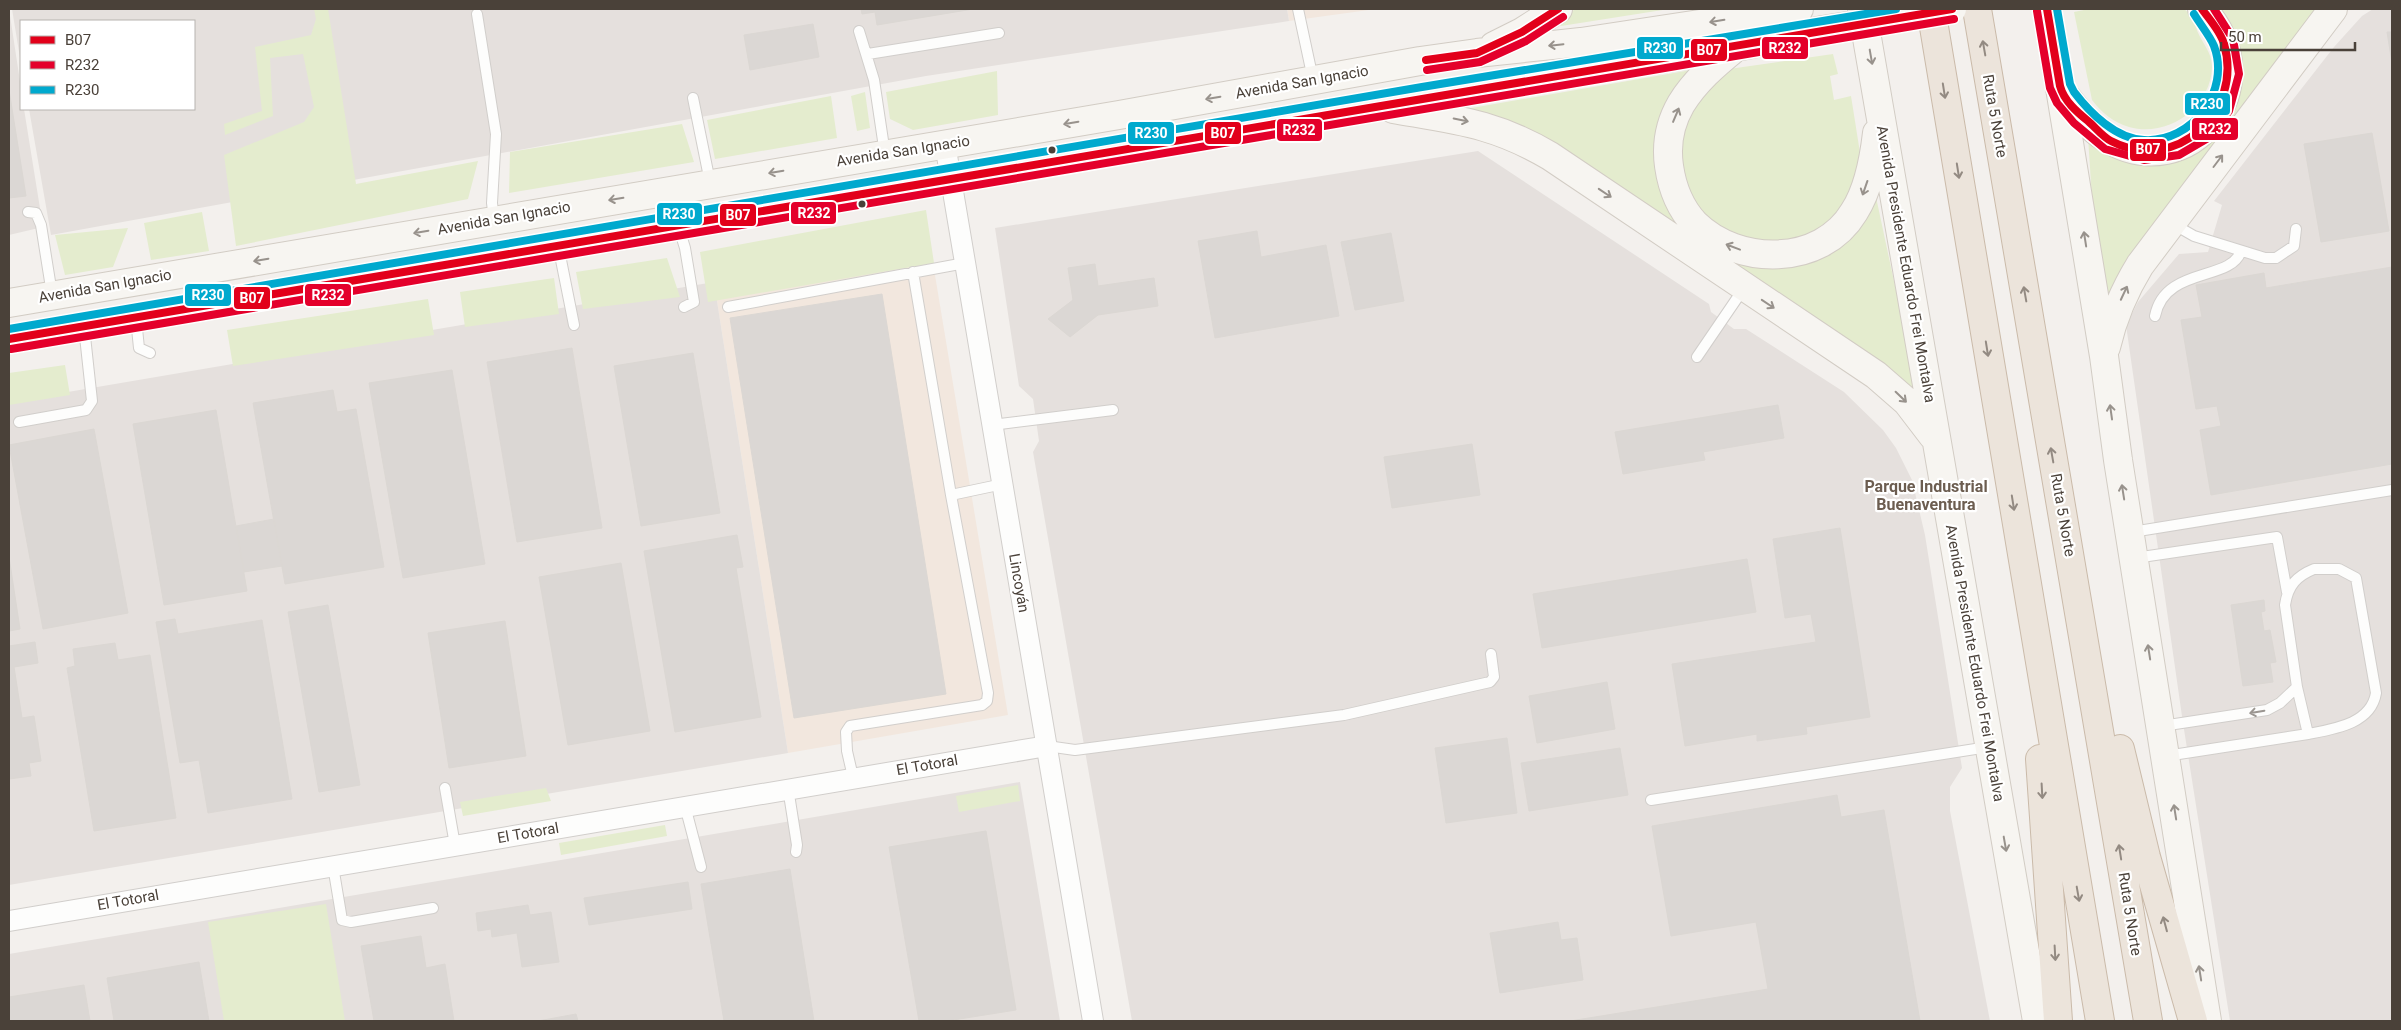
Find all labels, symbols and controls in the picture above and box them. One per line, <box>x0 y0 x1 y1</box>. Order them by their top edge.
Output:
one-way arrow <box>1709 17 1725 27</box>
legend <box>20 20 195 110</box>
scale bar <box>2221 20 2355 52</box>
text: 50 m <box>2228 28 2262 46</box>
text: B07 <box>65 31 91 49</box>
line badge: R230 <box>1636 36 1684 60</box>
line badge: R232 <box>1761 36 1809 60</box>
line badge: B07 <box>1690 38 1728 62</box>
one-way arrow <box>1548 40 1564 50</box>
text: R230 <box>1643 40 1677 56</box>
text: R232 <box>1768 40 1802 56</box>
one-way arrow <box>1979 40 1989 56</box>
text: B07 <box>1697 42 1722 58</box>
one-way arrow <box>1866 48 1876 64</box>
text: R232 <box>65 56 100 74</box>
street label: Avenida San Ignacio <box>1234 61 1370 103</box>
street label: Ruta 5 Norte <box>1979 73 2011 159</box>
text: R230 <box>65 81 100 99</box>
one-way arrow <box>1940 83 1950 99</box>
line badge: R230 <box>2184 92 2231 116</box>
one-way arrow <box>1206 93 1222 103</box>
text: R230 <box>2190 96 2224 112</box>
one-way arrow <box>1672 108 1682 123</box>
one-way arrow <box>1453 116 1469 125</box>
line badge: R232 <box>2191 117 2239 141</box>
one-way arrow <box>1063 118 1079 128</box>
line badge: R232 <box>1276 118 1323 142</box>
line badge: R230 <box>1127 121 1175 145</box>
line badge: B07 <box>1204 121 1242 145</box>
text: R232 <box>2198 121 2232 137</box>
text: R232 <box>1282 122 1316 138</box>
street label: Avenida Presidente Eduardo Frei Montalva <box>1873 124 1939 404</box>
text: R230 <box>1134 125 1168 141</box>
text: B07 <box>1211 125 1236 141</box>
street label: Avenida San Ignacio <box>835 132 971 170</box>
line badge: B07 <box>2129 138 2167 162</box>
text: B07 <box>2136 141 2161 157</box>
unlabelled marker <box>1047 145 1057 155</box>
one-way arrow <box>2213 154 2223 168</box>
one-way arrow <box>1953 163 1963 179</box>
one-way arrow <box>768 168 784 178</box>
one-way arrow <box>1860 180 1869 196</box>
one-way arrow <box>1597 188 1611 198</box>
one-way arrow <box>608 194 624 204</box>
street label: Avenida San Ignacio <box>436 197 572 239</box>
unlabelled marker <box>857 199 867 209</box>
line badge: R232 <box>790 201 837 225</box>
line badge: R230 <box>656 202 703 226</box>
line badge: B07 <box>719 203 757 227</box>
text: R232 <box>797 205 831 221</box>
text: R230 <box>662 206 696 222</box>
text: B07 <box>726 207 751 223</box>
one-way arrow <box>413 227 429 237</box>
one-way arrow <box>2080 231 2090 247</box>
one-way arrow <box>1726 242 1741 251</box>
one-way arrow <box>253 255 269 265</box>
street label: Avenida San Ignacio <box>37 265 173 307</box>
line badge: R230 <box>184 283 232 307</box>
line badge: R232 <box>304 283 352 307</box>
line badge: B07 <box>233 286 271 310</box>
one-way arrow <box>2119 286 2129 301</box>
text: R230 <box>191 287 225 303</box>
text: R232 <box>311 287 345 303</box>
one-way arrow <box>2020 287 2030 303</box>
text: B07 <box>240 290 265 306</box>
one-way arrow <box>1761 299 1775 309</box>
one-way arrow <box>1983 340 1993 356</box>
one-way arrow <box>1895 391 1908 403</box>
one-way arrow <box>2106 404 2116 420</box>
one-way arrow <box>2047 447 2057 463</box>
street label: Ruta 5 Norte <box>2047 472 2079 558</box>
district label: Parque Industrial Buenaventura <box>1864 477 1988 514</box>
one-way arrow <box>2118 484 2128 500</box>
one-way arrow <box>2008 495 2018 511</box>
street label: Avenida Presidente Eduardo Frei Montalva <box>1942 523 2008 803</box>
street label: Lincoyán <box>1005 552 1033 614</box>
one-way arrow <box>2144 644 2154 660</box>
one-way arrow <box>2249 707 2265 717</box>
street label: El Totoral <box>895 751 959 779</box>
one-way arrow <box>2038 783 2047 799</box>
one-way arrow <box>2169 805 2179 821</box>
street label: El Totoral <box>496 819 560 847</box>
one-way arrow <box>2001 836 2011 852</box>
one-way arrow <box>2115 845 2125 861</box>
street label: Ruta 5 Norte <box>2115 871 2145 957</box>
street label: El Totoral <box>96 886 160 914</box>
one-way arrow <box>2074 886 2084 902</box>
one-way arrow <box>2160 916 2169 932</box>
one-way arrow <box>2050 945 2059 961</box>
one-way arrow <box>2195 965 2205 981</box>

